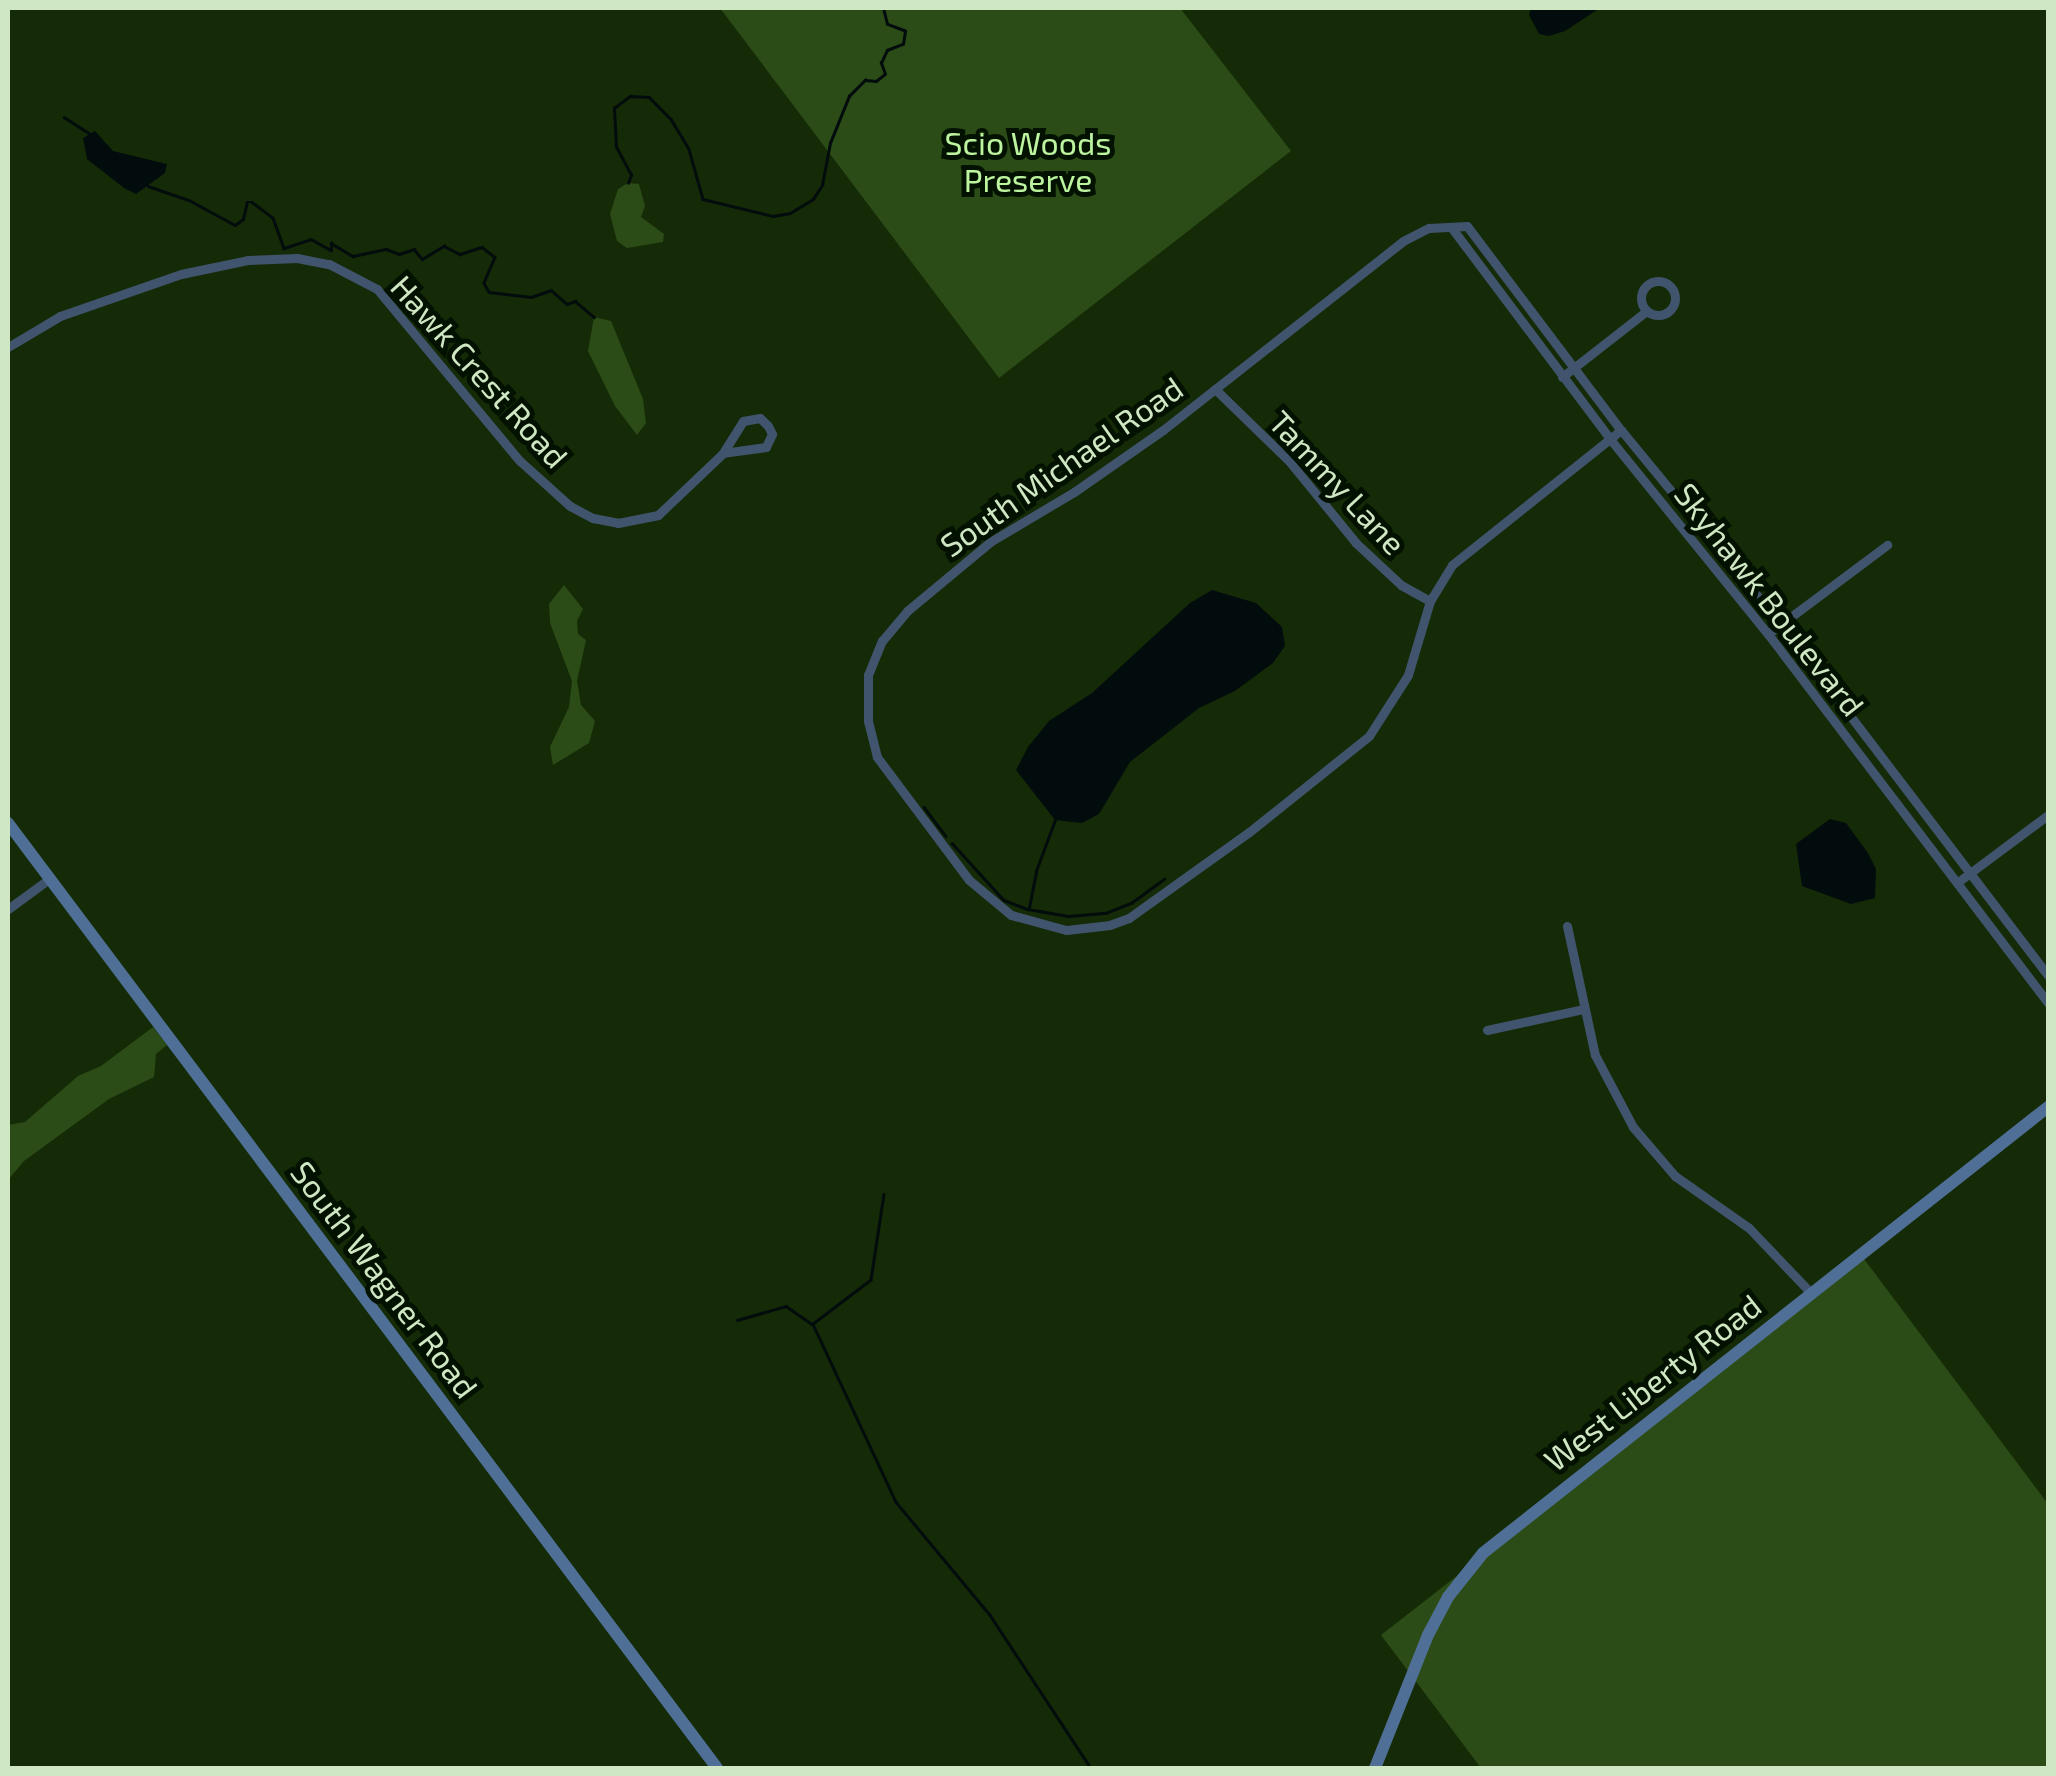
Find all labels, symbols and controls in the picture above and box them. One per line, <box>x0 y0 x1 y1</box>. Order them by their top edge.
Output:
park label: Scio Woods Preserve <box>944 124 1112 199</box>
street label: Hawk Crest Road <box>383 267 577 475</box>
street label: South Michael Road <box>932 368 1190 564</box>
street label: Tammy Lane <box>1262 402 1414 562</box>
street label: Skyhawk Boulevard <box>1667 475 1873 723</box>
street label: South Wagner Road <box>283 1153 487 1405</box>
street label: West Liberty Road <box>1536 1285 1768 1479</box>

